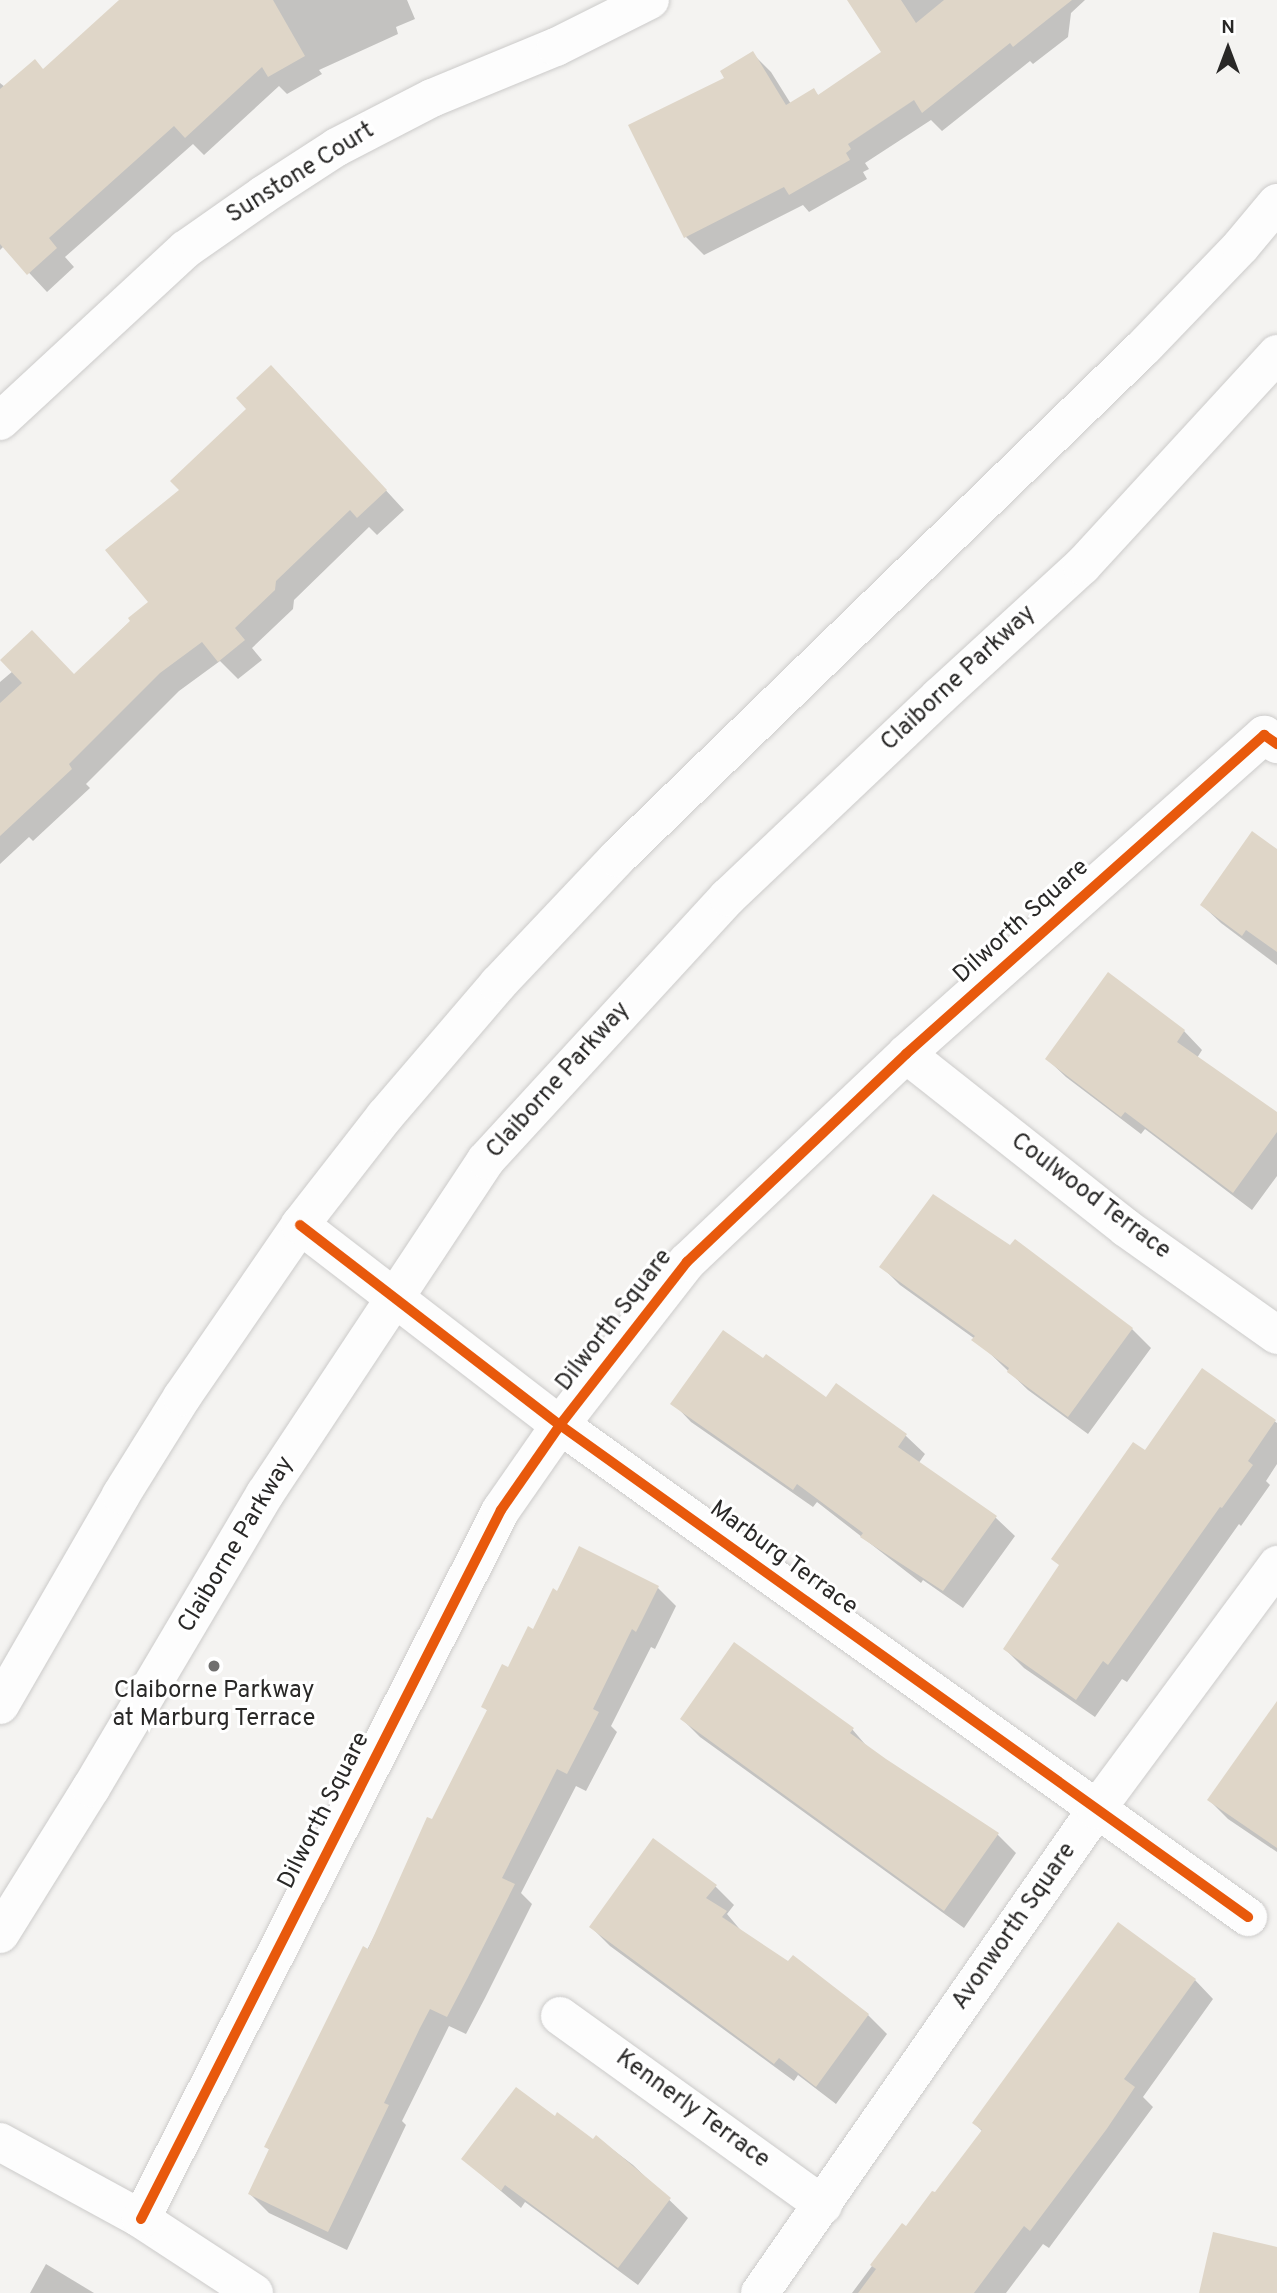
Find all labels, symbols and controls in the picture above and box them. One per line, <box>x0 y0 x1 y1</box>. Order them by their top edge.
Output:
north arrow <box>1193 14 1263 84</box>
text: N <box>1221 16 1235 40</box>
street label: Sunstone Court <box>222 117 380 231</box>
street label: Claiborne Parkway <box>876 600 1042 758</box>
street label: Dilworth Square <box>948 854 1096 990</box>
street label: Claiborne Parkway <box>481 997 637 1165</box>
street label: Coulwood Terrace <box>1004 1127 1176 1267</box>
street label: Dilworth Square <box>551 1244 679 1398</box>
street label: Claiborne Parkway <box>173 1452 301 1638</box>
street label: Marburg Terrace <box>703 1495 863 1623</box>
marker: Claiborne Parkway at Marburg Terrace <box>206 1658 222 1674</box>
place label: Claiborne Parkway at Marburg Terrace <box>112 1678 316 1734</box>
street label: Dilworth Square <box>273 1728 377 1894</box>
street label: Avonworth Square <box>947 1838 1083 2016</box>
street label: Kennerly Terrace <box>609 2044 775 2176</box>

